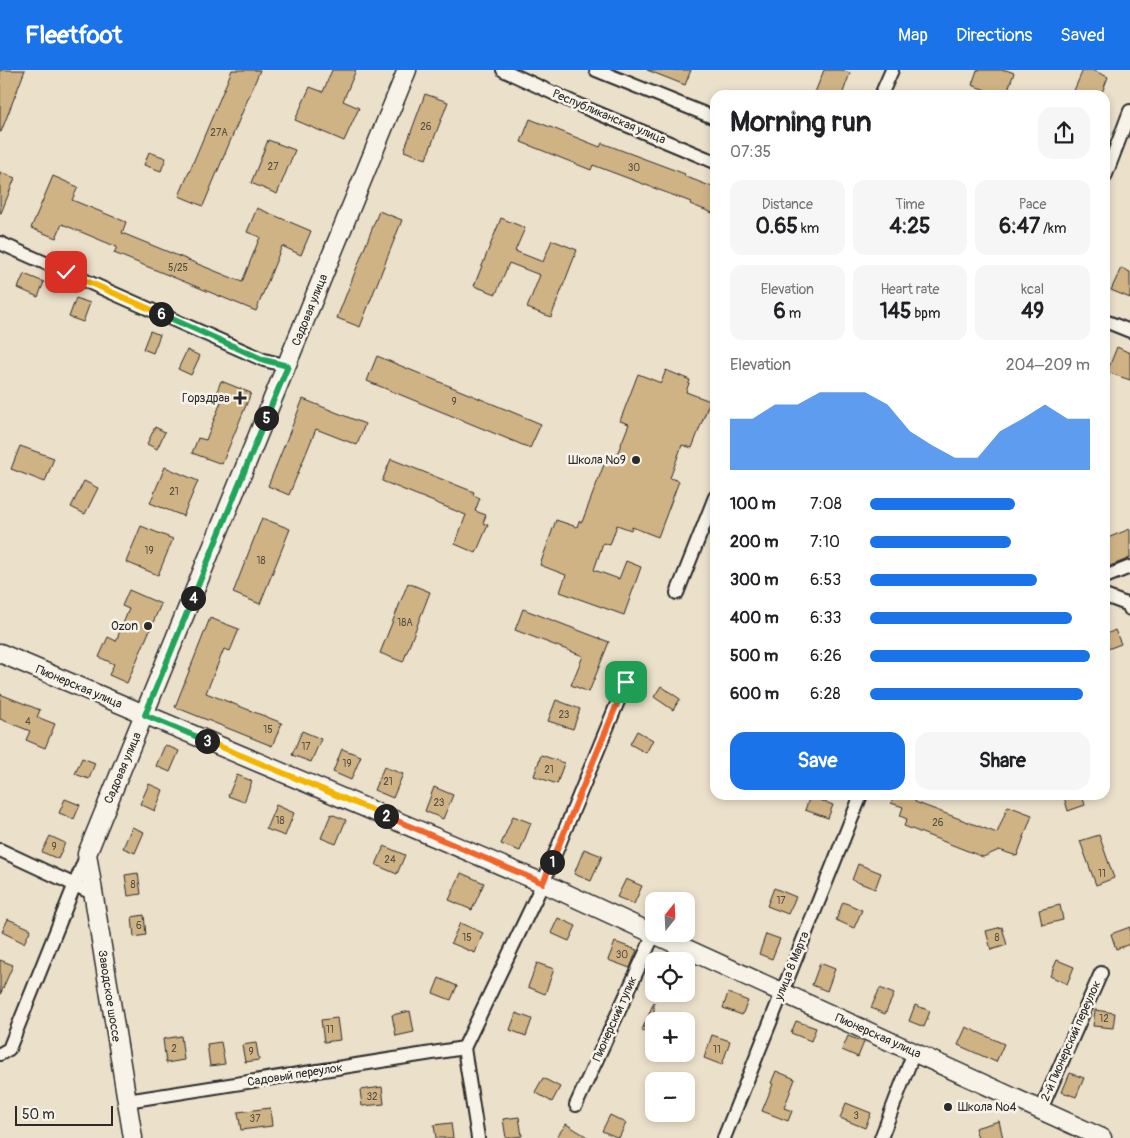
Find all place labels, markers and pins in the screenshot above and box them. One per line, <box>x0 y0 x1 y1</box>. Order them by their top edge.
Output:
pin <box>45 251 87 293</box>
pin: 6 <box>148 302 174 326</box>
place label: Горздрав <box>182 391 230 406</box>
marker: Горздрав <box>234 392 246 404</box>
pin: 5 <box>254 406 278 430</box>
place label: Школа №9 <box>568 453 626 468</box>
marker: Школа №9 <box>630 454 642 466</box>
pin: 4 <box>180 586 206 610</box>
place label: Ozon <box>111 619 138 634</box>
marker: Ozon <box>142 620 154 632</box>
pin <box>605 661 647 703</box>
pin: 3 <box>194 728 220 754</box>
pin: 2 <box>374 804 398 828</box>
pin: 1 <box>540 850 564 874</box>
place label: Школа №4 <box>958 1100 1017 1115</box>
marker: Школа №4 <box>942 1101 954 1113</box>

